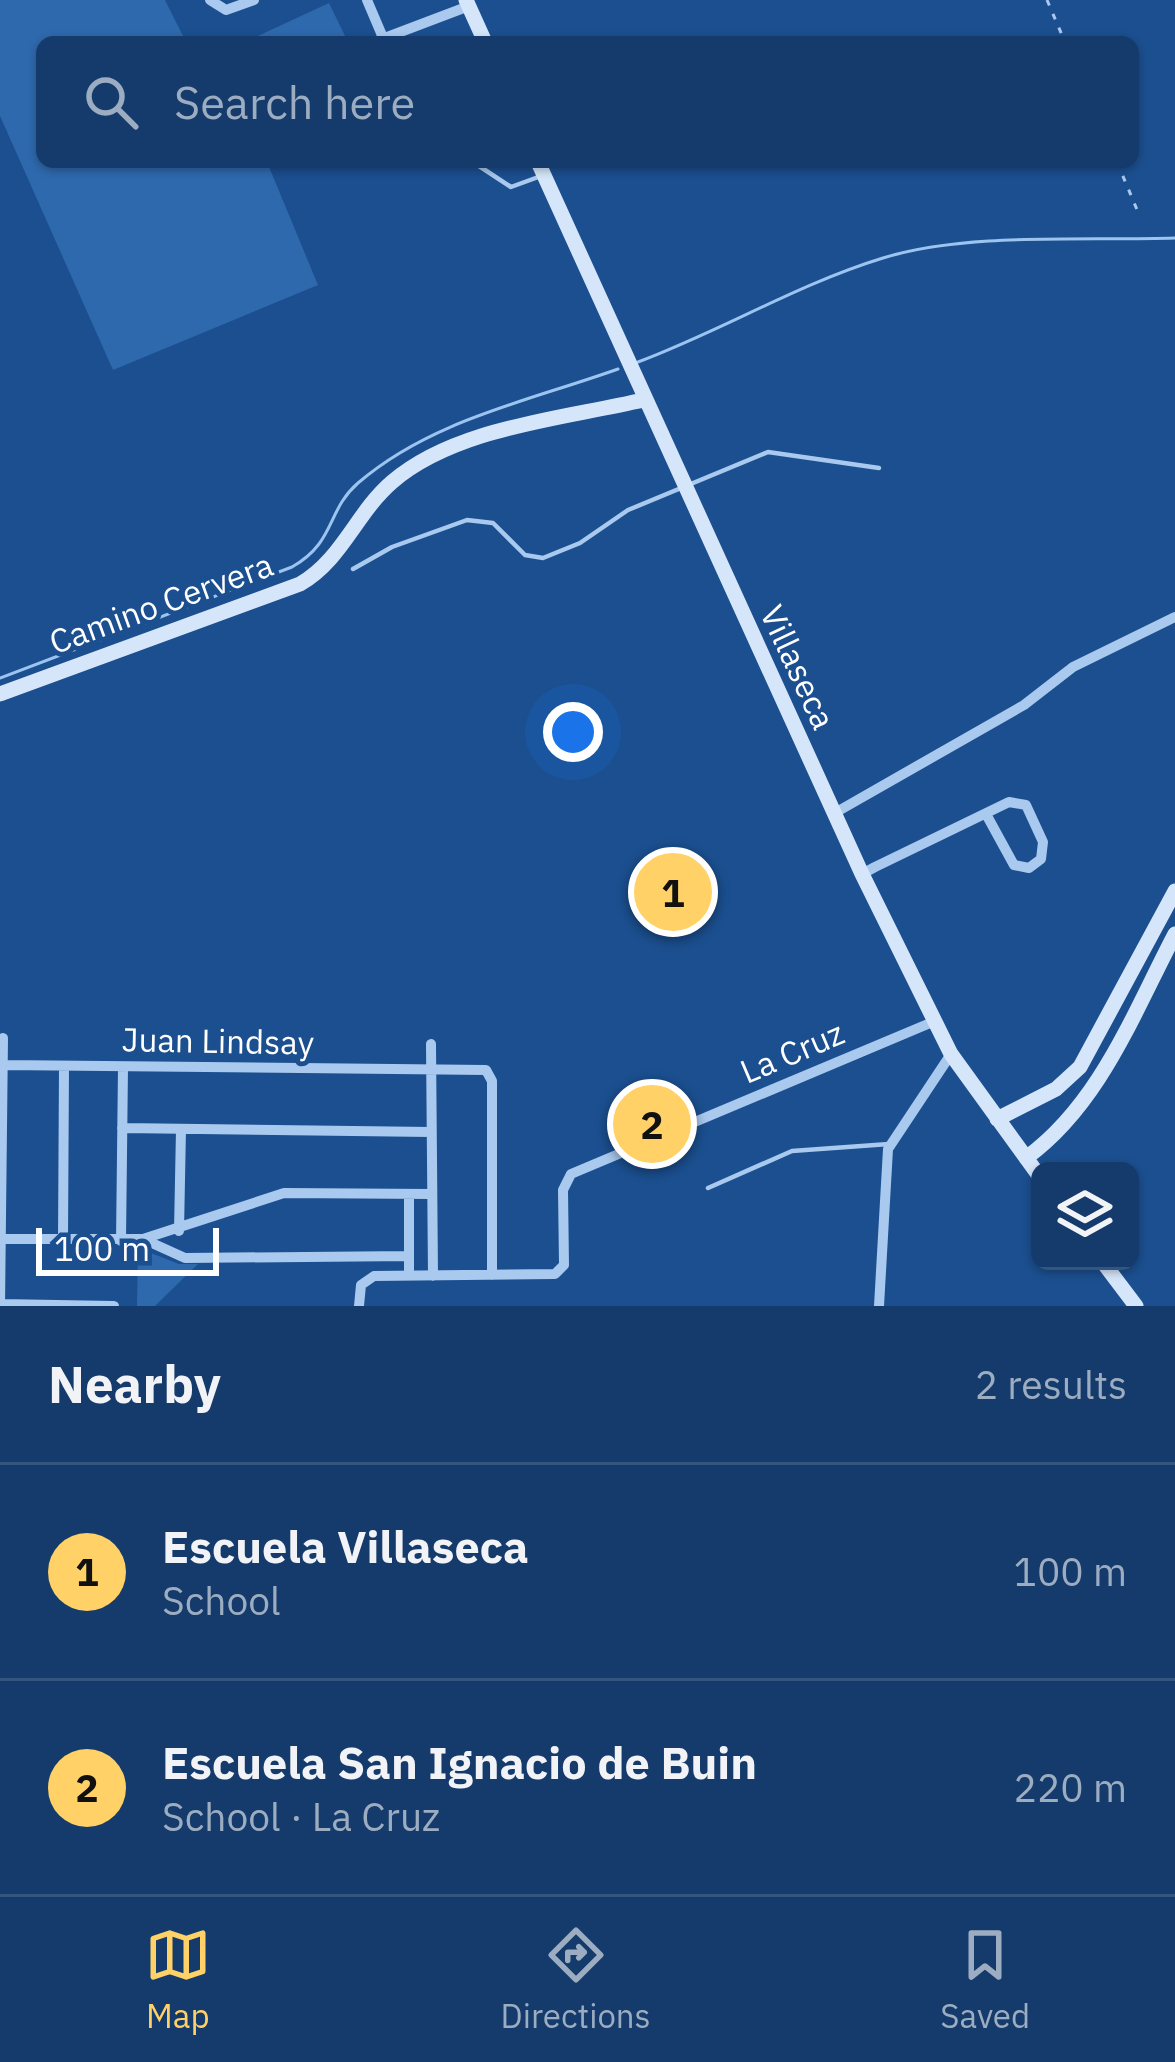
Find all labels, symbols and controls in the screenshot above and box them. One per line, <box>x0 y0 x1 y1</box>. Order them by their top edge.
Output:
search box <box>36 36 1139 168</box>
icon: search <box>78 69 144 135</box>
text: Search here <box>174 73 415 131</box>
street label: Camino Cervera <box>43 542 279 663</box>
street label: Villaseca <box>751 598 846 736</box>
your location <box>543 702 603 762</box>
pin: 1 <box>634 847 712 937</box>
street label: La Cruz <box>733 1011 850 1093</box>
street label: Juan Lindsay <box>121 1017 315 1064</box>
pin: 2 <box>613 1079 691 1169</box>
map controls <box>1031 1162 1139 1270</box>
button: layers <box>1031 1162 1139 1270</box>
scale bar <box>36 1222 219 1275</box>
text: 100 m <box>54 1227 150 1270</box>
text: Nearby <box>48 1351 221 1417</box>
text: 2 results <box>975 1359 1127 1410</box>
text: Escuela Villaseca <box>162 1517 529 1575</box>
text: 1 <box>75 1546 99 1597</box>
text: 100 m <box>1014 1546 1127 1597</box>
text: School <box>162 1575 281 1626</box>
text: Escuela San Ignacio de Buin <box>162 1733 757 1791</box>
text: 2 <box>75 1762 99 1813</box>
text: 220 m <box>1014 1762 1127 1813</box>
text: School · La Cruz <box>162 1791 440 1842</box>
tab: Map <box>145 1922 211 2037</box>
tab: Directions <box>501 1922 651 2037</box>
tab: Saved <box>940 1922 1030 2037</box>

